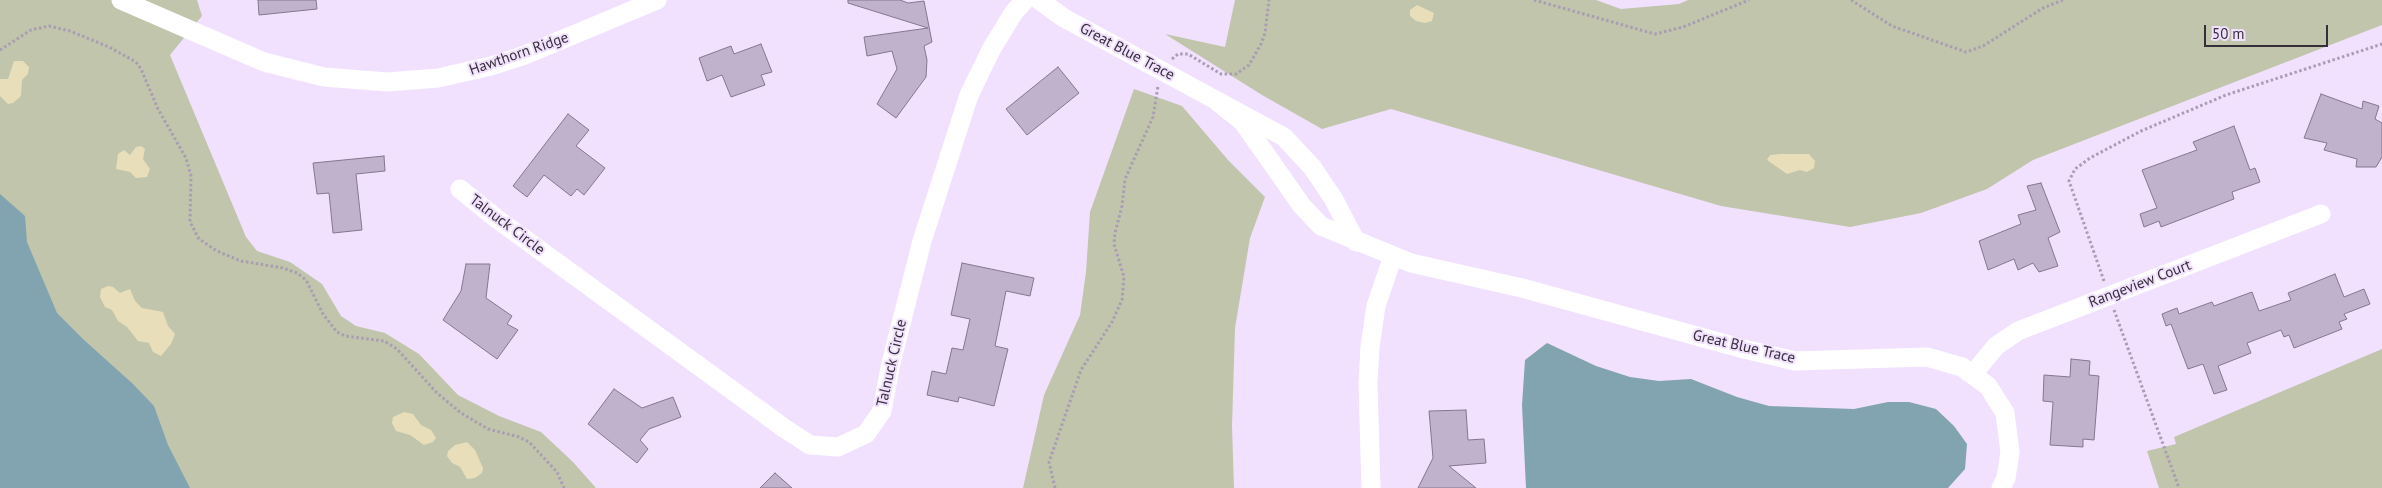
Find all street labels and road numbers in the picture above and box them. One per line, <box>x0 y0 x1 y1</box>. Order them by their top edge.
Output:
street label: Great Blue Trace <box>1077 19 1177 85</box>
street label: Hawthorn Ridge <box>467 29 571 79</box>
street label: Talnuck Circle <box>466 191 548 259</box>
street label: Rangeview Court <box>2086 256 2194 312</box>
street label: Talnuck Circle <box>873 317 911 409</box>
street label: Great Blue Trace <box>1691 326 1797 368</box>

